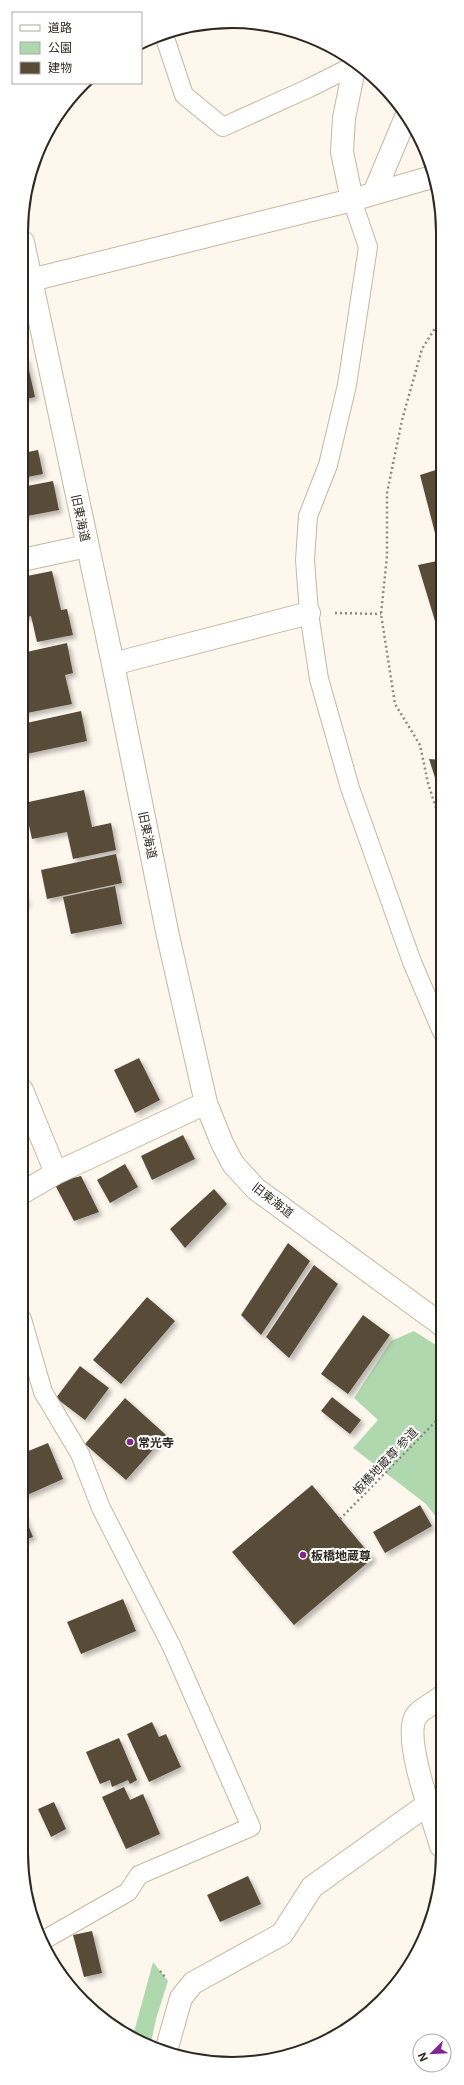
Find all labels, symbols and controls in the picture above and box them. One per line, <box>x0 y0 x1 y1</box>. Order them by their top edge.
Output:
legend <box>12 12 142 84</box>
text: 道路 <box>48 20 72 35</box>
text: 公園 <box>48 40 72 55</box>
text: 建物 <box>48 60 72 75</box>
street label: 旧東海道 <box>69 493 93 543</box>
street label: 旧東海道 <box>136 810 160 860</box>
street label: 旧東海道 <box>249 1179 297 1221</box>
street label: 板橋地蔵尊 参道 <box>349 1424 421 1498</box>
place label: 常光寺 <box>138 1435 174 1450</box>
marker: 常光寺 <box>125 1437 135 1447</box>
place label: 板橋地蔵尊 <box>311 1548 371 1563</box>
marker: 板橋地蔵尊 <box>298 1550 308 1560</box>
north arrow <box>412 2033 452 2073</box>
text: N <box>415 2050 431 2064</box>

